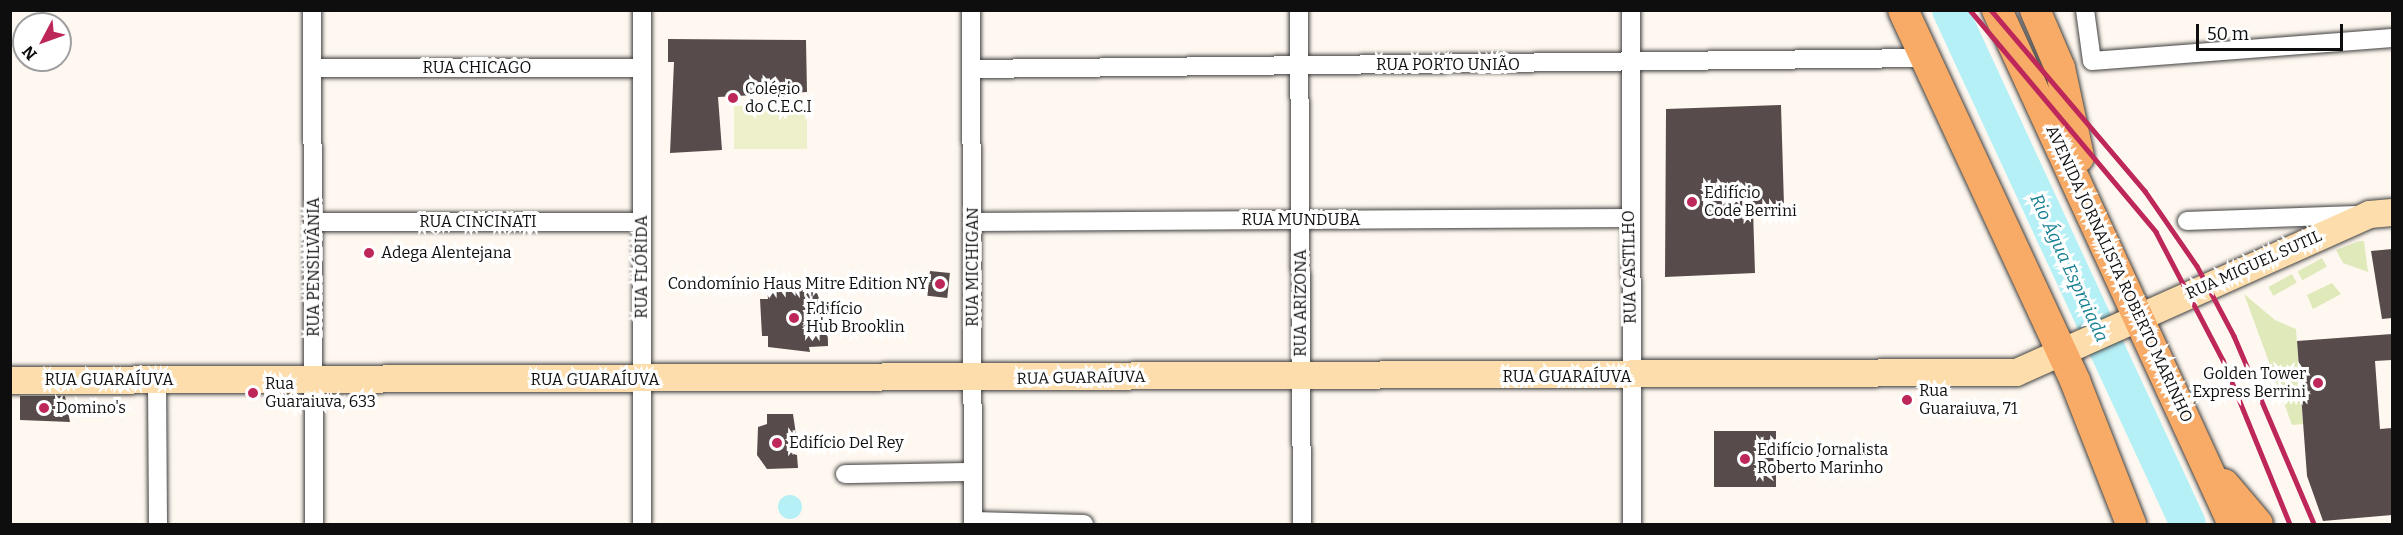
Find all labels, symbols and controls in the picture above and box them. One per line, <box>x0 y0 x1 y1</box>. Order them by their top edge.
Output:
north arrow <box>12 12 72 72</box>
scale bar <box>2199 12 2346 50</box>
text: 50 m <box>2207 23 2249 45</box>
text: N <box>18 42 41 64</box>
street label: RUA PORTO UNIÃO <box>1376 55 1520 75</box>
street label: RUA CHICAGO <box>422 58 532 78</box>
place label: Colégio do C.E.C.I <box>745 79 812 117</box>
marker: Colégio do C.E.C.I <box>726 91 740 105</box>
street label: AVENIDA JORNALISTA ROBERTO MARINHO <box>2042 123 2196 425</box>
place label: Edifício Code Berrini <box>1704 183 1797 221</box>
water label: Rio Água Espraiada <box>2025 191 2113 345</box>
marker: Edifício Code Berrini <box>1685 195 1699 209</box>
street label: RUA PENSILVÂNIA <box>304 197 324 337</box>
street label: RUA MICHIGAN <box>963 207 983 327</box>
street label: RUA MUNDUBA <box>1242 210 1360 230</box>
street label: RUA CASTILHO <box>1619 210 1641 324</box>
street label: RUA CINCINATI <box>419 212 537 232</box>
street label: RUA FLÓRIDA <box>632 215 652 319</box>
street label: RUA MIGUEL SUTIL <box>2183 226 2325 304</box>
place label: Adega Alentejana <box>381 243 512 263</box>
marker: Adega Alentejana <box>362 246 376 260</box>
street label: RUA ARIZONA <box>1291 249 1311 357</box>
place label: Condomínio Haus Mitre Edition NY <box>668 274 928 294</box>
marker: Condomínio Haus Mitre Edition NY <box>933 277 947 291</box>
place label: Edifício Hub Brooklin <box>806 299 905 337</box>
marker: Edifício Hub Brooklin <box>787 311 801 325</box>
place label: Golden Tower Express Berrini <box>2192 364 2306 402</box>
street label: RUA GUARAÍUVA <box>1016 367 1146 389</box>
street label: RUA GUARAÍUVA <box>1502 367 1632 387</box>
street label: RUA GUARAÍUVA <box>44 370 174 390</box>
street label: RUA GUARAÍUVA <box>530 370 660 390</box>
place label: Rua Guaraiuva, 633 <box>265 374 376 412</box>
marker: Golden Tower Express Berrini <box>2311 376 2325 390</box>
place label: Rua Guaraiuva, 71 <box>1919 381 2017 419</box>
marker: Rua Guaraiuva, 633 <box>246 386 260 400</box>
marker: Rua Guaraiuva, 71 <box>1900 393 1914 407</box>
place label: Domino's <box>56 398 126 418</box>
marker: Domino's <box>37 401 51 415</box>
place label: Edifício Del Rey <box>789 433 904 453</box>
marker: Edifício Del Rey <box>770 436 784 450</box>
place label: Edifício Jornalista Roberto Marinho <box>1757 440 1888 478</box>
marker: Edifício Jornalista Roberto Marinho <box>1738 452 1752 466</box>

